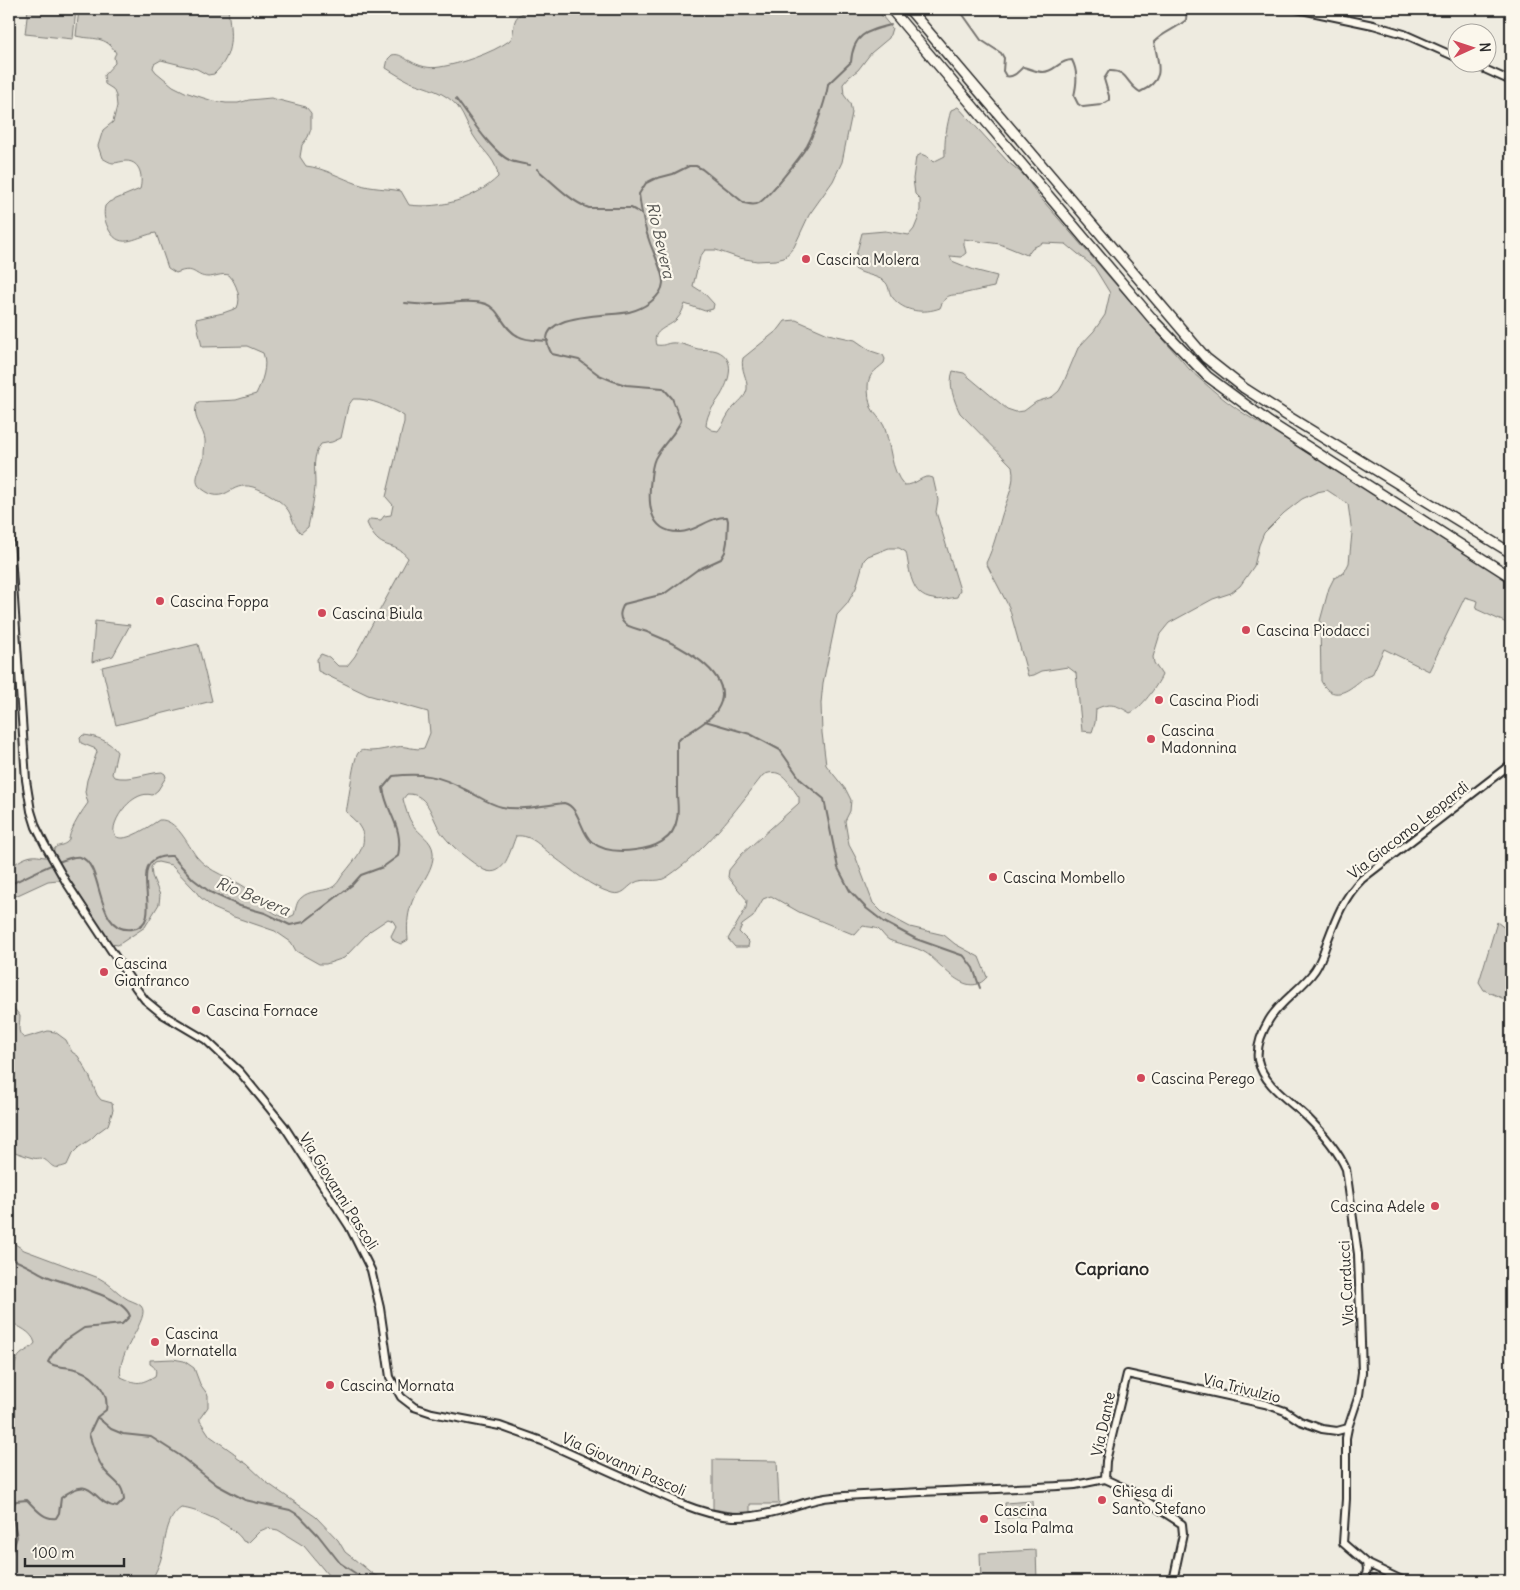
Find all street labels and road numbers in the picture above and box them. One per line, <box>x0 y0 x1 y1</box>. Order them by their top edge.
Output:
street label: Via Giacomo Leopardi <box>1344 777 1472 883</box>
street label: Via Giovanni Pascoli <box>295 1129 383 1253</box>
street label: Via Carducci <box>1334 1240 1358 1326</box>
street label: Via Trivulzio <box>1201 1369 1283 1407</box>
street label: Via Dante <box>1087 1390 1119 1458</box>
street label: Via Giovanni Pascoli <box>559 1428 689 1500</box>

